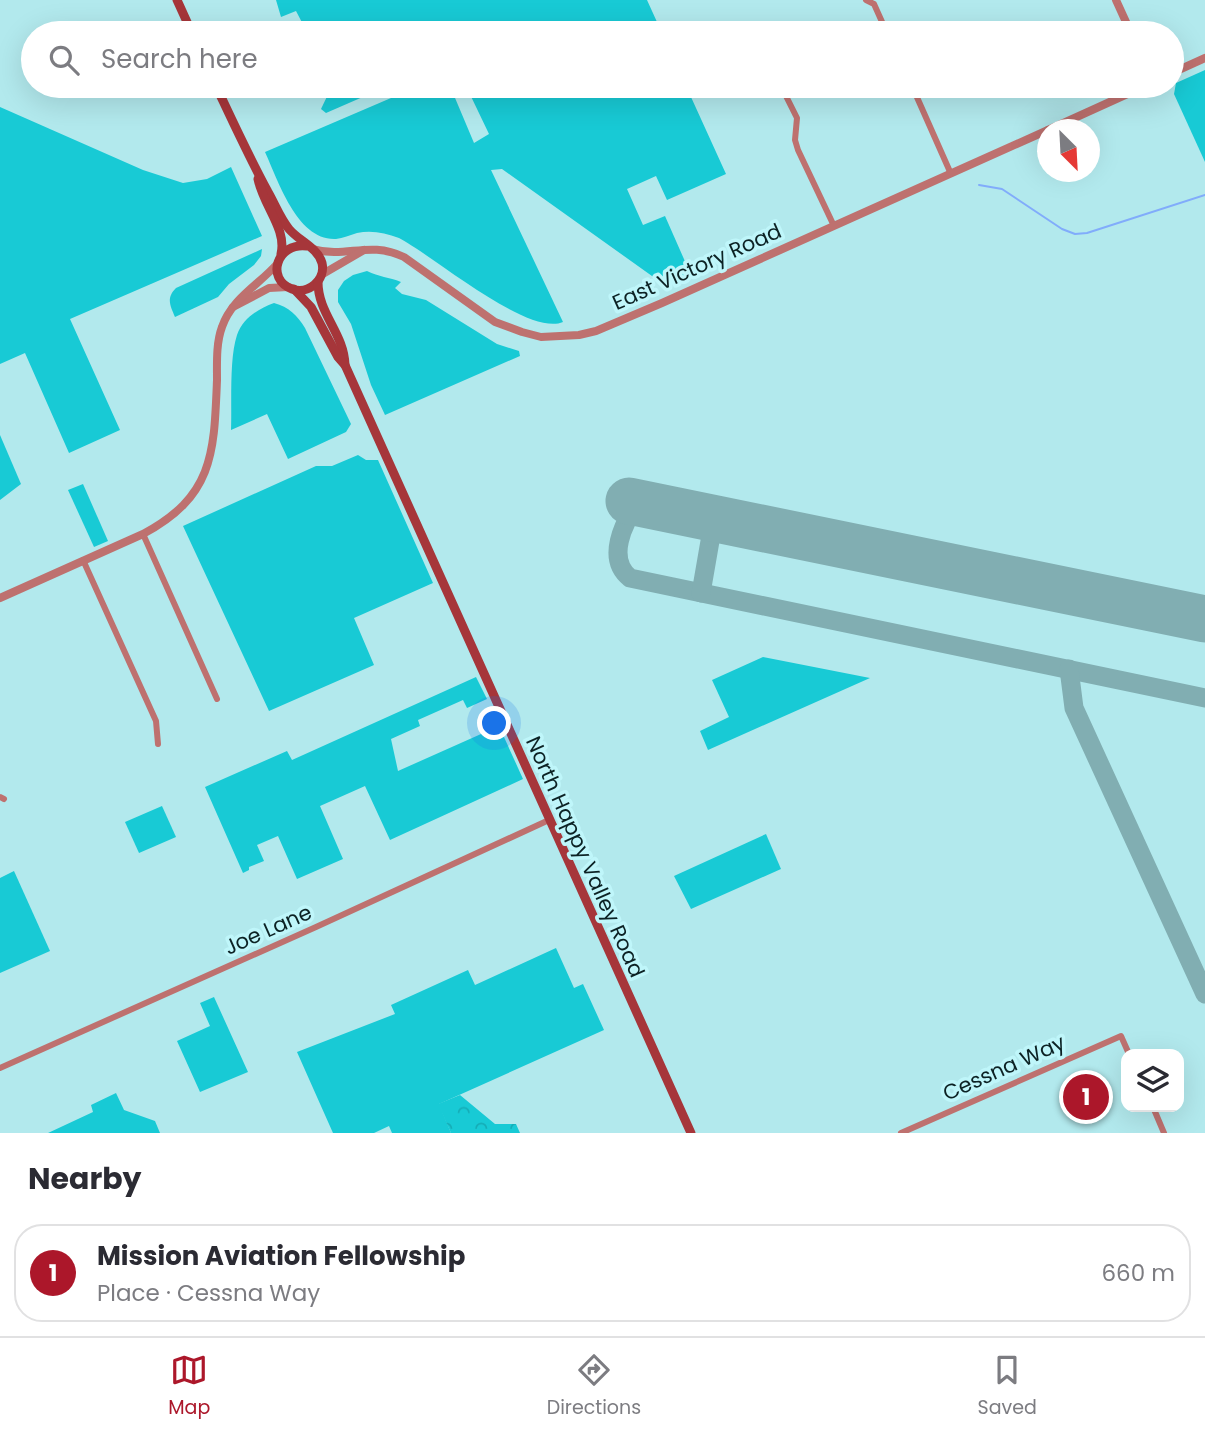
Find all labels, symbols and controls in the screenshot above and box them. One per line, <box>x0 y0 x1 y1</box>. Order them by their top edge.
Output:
search box <box>21 21 1184 98</box>
icon: search <box>45 41 83 79</box>
text: Search here <box>101 41 258 77</box>
north arrow <box>1037 119 1100 182</box>
street label: East Victory Road <box>608 216 786 317</box>
your location <box>477 706 511 740</box>
street label: North Happy Valley Road <box>519 732 652 982</box>
street label: Joe Lane <box>219 897 316 962</box>
street label: Cessna Way <box>938 1028 1070 1107</box>
map controls <box>1121 1049 1184 1112</box>
button: layers <box>1121 1049 1184 1112</box>
pin: 1 <box>1063 1071 1109 1123</box>
text: Nearby <box>28 1157 142 1200</box>
text: Mission Aviation Fellowship <box>97 1238 465 1274</box>
text: 1 <box>49 1257 57 1289</box>
text: 660 m <box>1102 1257 1175 1289</box>
text: Place · Cessna Way <box>97 1277 320 1309</box>
tab: Map <box>168 1351 210 1422</box>
tab: Directions <box>547 1351 641 1422</box>
tab: Saved <box>978 1351 1037 1422</box>

